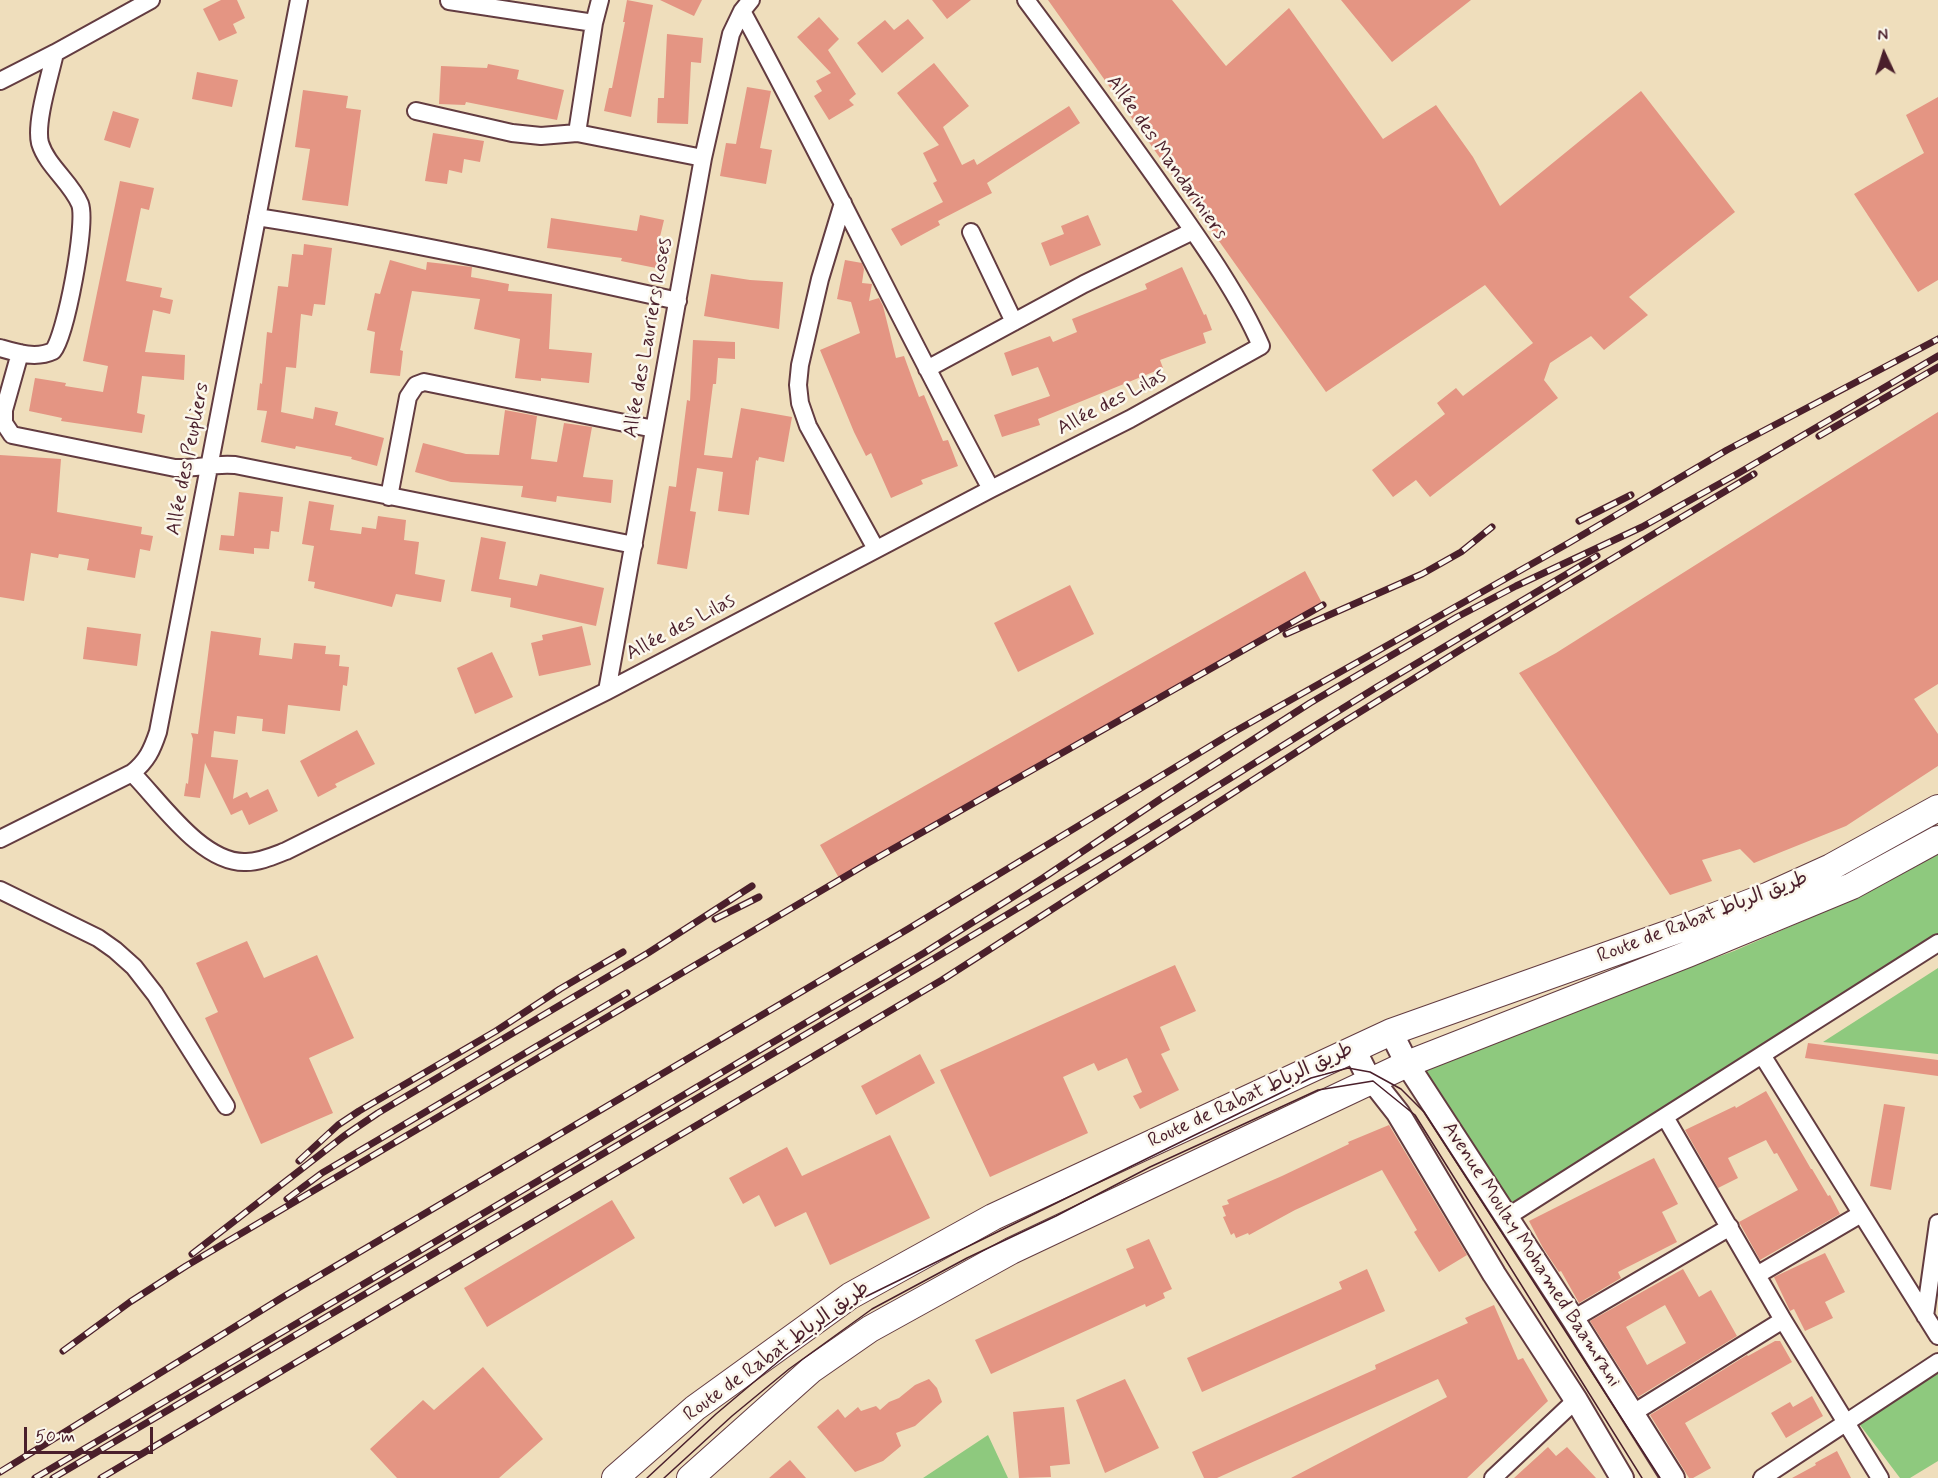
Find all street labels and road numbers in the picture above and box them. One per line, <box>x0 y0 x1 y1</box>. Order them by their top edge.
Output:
street label: Allée des Mandariniers <box>1100 71 1232 245</box>
street label: Allée des Lauriers Roses <box>620 236 678 440</box>
street label: Allée des Lilas <box>1053 364 1171 442</box>
street label: Allée des Peupliers <box>162 381 216 537</box>
street label: Allée des Lilas <box>622 589 740 667</box>
street label: Route de Rabat طريق الرباط <box>1594 867 1812 969</box>
street label: Route de Rabat طريق الرباط <box>1145 1038 1357 1154</box>
street label: Avenue Moulay Mohamed Baamrani <box>1436 1118 1626 1392</box>
street label: Route de Rabat طريق الرباط <box>679 1277 875 1427</box>

